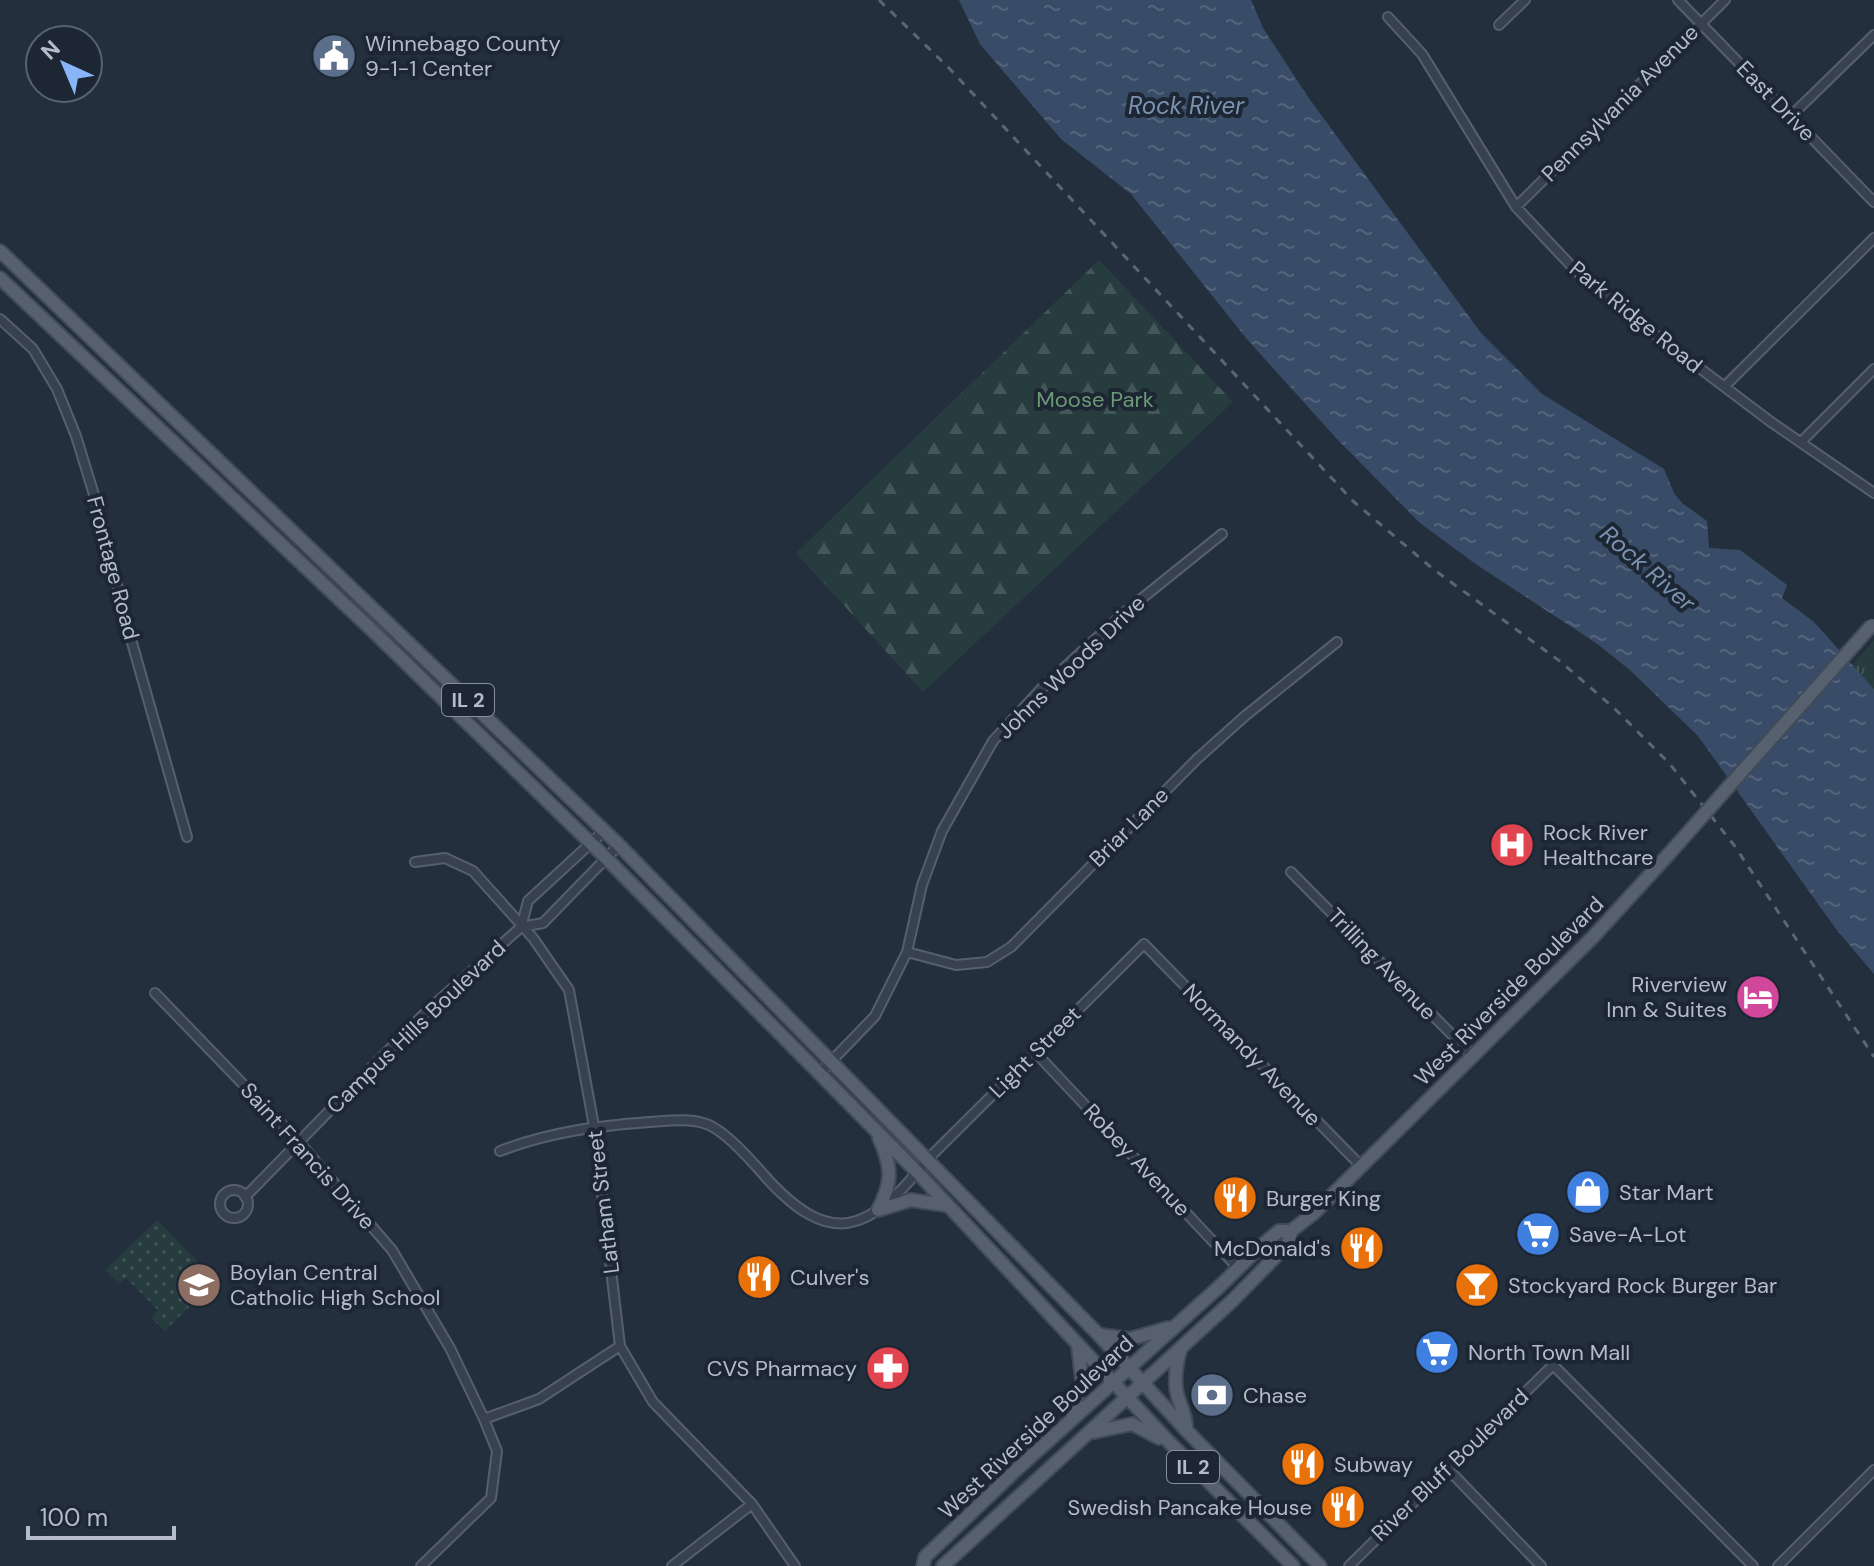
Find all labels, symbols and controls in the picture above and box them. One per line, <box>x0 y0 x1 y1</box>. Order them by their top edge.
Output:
street label: Pennsylvania Avenue <box>1535 18 1705 188</box>
north arrow <box>24 24 104 104</box>
place label: Winnebago County 9-1-1 Center <box>365 29 561 83</box>
public building icon: Winnebago County 9-1-1 Center <box>310 32 358 80</box>
text: N <box>35 34 66 66</box>
street label: East Drive <box>1730 54 1822 148</box>
water label: Rock River <box>1128 90 1245 121</box>
street label: Park Ridge Road <box>1564 254 1708 380</box>
park label: Moose Park <box>1036 385 1154 414</box>
street label: Frontage Road <box>80 493 146 643</box>
water label: Rock River <box>1594 518 1703 619</box>
street label: Johns Woods Drive <box>991 589 1151 745</box>
road number: IL 2 <box>442 684 494 716</box>
street label: Briar Lane <box>1083 781 1175 873</box>
place label: Rock River Healthcare <box>1543 818 1653 872</box>
hospital icon: Rock River Healthcare <box>1488 821 1536 869</box>
street label: West Riverside Boulevard <box>1408 890 1610 1092</box>
street label: Trilling Avenue <box>1321 902 1443 1026</box>
street label: Campus Hills Boulevard <box>320 934 512 1120</box>
place label: Riverview Inn & Suites <box>1606 970 1727 1024</box>
hotel icon: Riverview Inn & Suites <box>1734 973 1782 1021</box>
street label: Normandy Avenue <box>1177 978 1327 1132</box>
street label: Light Street <box>983 1000 1087 1104</box>
street label: Saint Francis Drive <box>234 1076 382 1236</box>
street label: Robey Avenue <box>1077 1097 1197 1223</box>
street label: Latham Street <box>580 1129 626 1275</box>
shop icon: Star Mart <box>1564 1168 1612 1216</box>
restaurant icon: Burger King <box>1211 1174 1259 1222</box>
place label: Star Mart <box>1619 1178 1714 1207</box>
place label: Burger King <box>1266 1184 1381 1213</box>
supermarket icon: Save-A-Lot <box>1514 1210 1562 1258</box>
place label: Save-A-Lot <box>1569 1220 1686 1249</box>
restaurant icon: McDonald's <box>1338 1224 1386 1272</box>
place label: McDonald's <box>1214 1234 1331 1263</box>
restaurant icon: Culver's <box>735 1253 783 1301</box>
place label: Boylan Central Catholic High School <box>230 1258 440 1312</box>
school or university icon: Boylan Central Catholic High School <box>175 1261 223 1309</box>
bar icon: Stockyard Rock Burger Bar <box>1453 1261 1501 1309</box>
place label: Culver's <box>790 1263 870 1292</box>
place label: Stockyard Rock Burger Bar <box>1508 1271 1777 1300</box>
supermarket icon: North Town Mall <box>1413 1328 1461 1376</box>
street label: West Riverside Boulevard <box>932 1329 1140 1525</box>
place label: North Town Mall <box>1468 1338 1630 1367</box>
pharmacy icon: CVS Pharmacy <box>864 1344 912 1392</box>
place label: CVS Pharmacy <box>707 1354 857 1383</box>
bank icon: Chase <box>1188 1371 1236 1419</box>
place label: Chase <box>1243 1381 1307 1410</box>
street label: River Bluff Boulevard <box>1365 1382 1535 1548</box>
restaurant icon: Subway <box>1279 1440 1327 1488</box>
place label: Subway <box>1334 1450 1413 1479</box>
road number: IL 2 <box>1167 1451 1219 1483</box>
restaurant icon: Swedish Pancake House <box>1319 1483 1367 1531</box>
scale bar <box>28 1490 174 1540</box>
place label: Swedish Pancake House <box>1068 1493 1312 1522</box>
text: 100 m <box>40 1502 108 1533</box>

